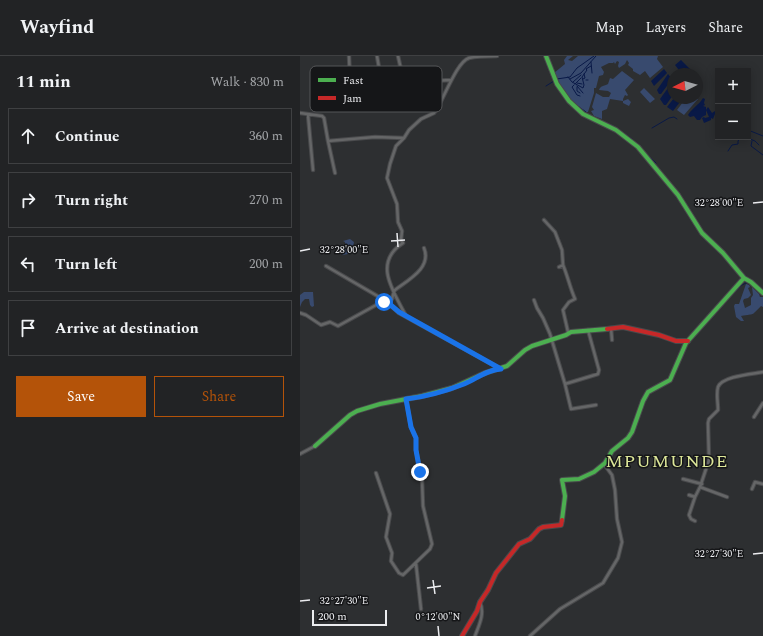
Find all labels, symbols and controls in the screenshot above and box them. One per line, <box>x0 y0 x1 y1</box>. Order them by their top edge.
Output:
text: Wayfind <box>20 13 94 42</box>
text: Map <box>595 17 624 38</box>
text: Layers <box>646 17 686 38</box>
text: Share <box>708 17 743 38</box>
legend <box>310 66 442 112</box>
north arrow <box>667 68 703 104</box>
map controls <box>715 68 751 140</box>
button: + <box>715 68 751 104</box>
text: 11 min <box>16 69 71 95</box>
text: Walk · 830 m <box>210 72 284 92</box>
text: Fast <box>343 72 364 89</box>
text: Jam <box>343 90 362 107</box>
button: − <box>715 104 751 140</box>
icon: ahead <box>17 125 39 147</box>
text: Continue <box>55 125 120 148</box>
text: 360 m <box>249 126 283 146</box>
icon: right <box>17 189 39 211</box>
text: Turn right <box>55 189 128 212</box>
text: 270 m <box>249 190 283 210</box>
text: 32°28'00"E <box>695 195 743 211</box>
text: 32°28'00"E <box>320 242 368 258</box>
icon: left <box>17 253 39 275</box>
text: Turn left <box>55 253 117 276</box>
text: 200 m <box>249 254 283 274</box>
route start <box>375 293 393 311</box>
icon: arrive <box>17 317 39 339</box>
text: Arrive at destination <box>55 317 199 340</box>
button: Save <box>16 376 146 417</box>
button: Share <box>154 376 284 417</box>
district label: MPUMUNDE <box>606 448 728 475</box>
route end <box>411 463 429 481</box>
text: 32°27'30"E <box>695 546 743 562</box>
text: 32°27'30"E <box>320 593 368 609</box>
scale bar <box>312 608 387 627</box>
text: 200 m <box>318 608 347 625</box>
text: 0°12'00"N <box>416 609 461 625</box>

